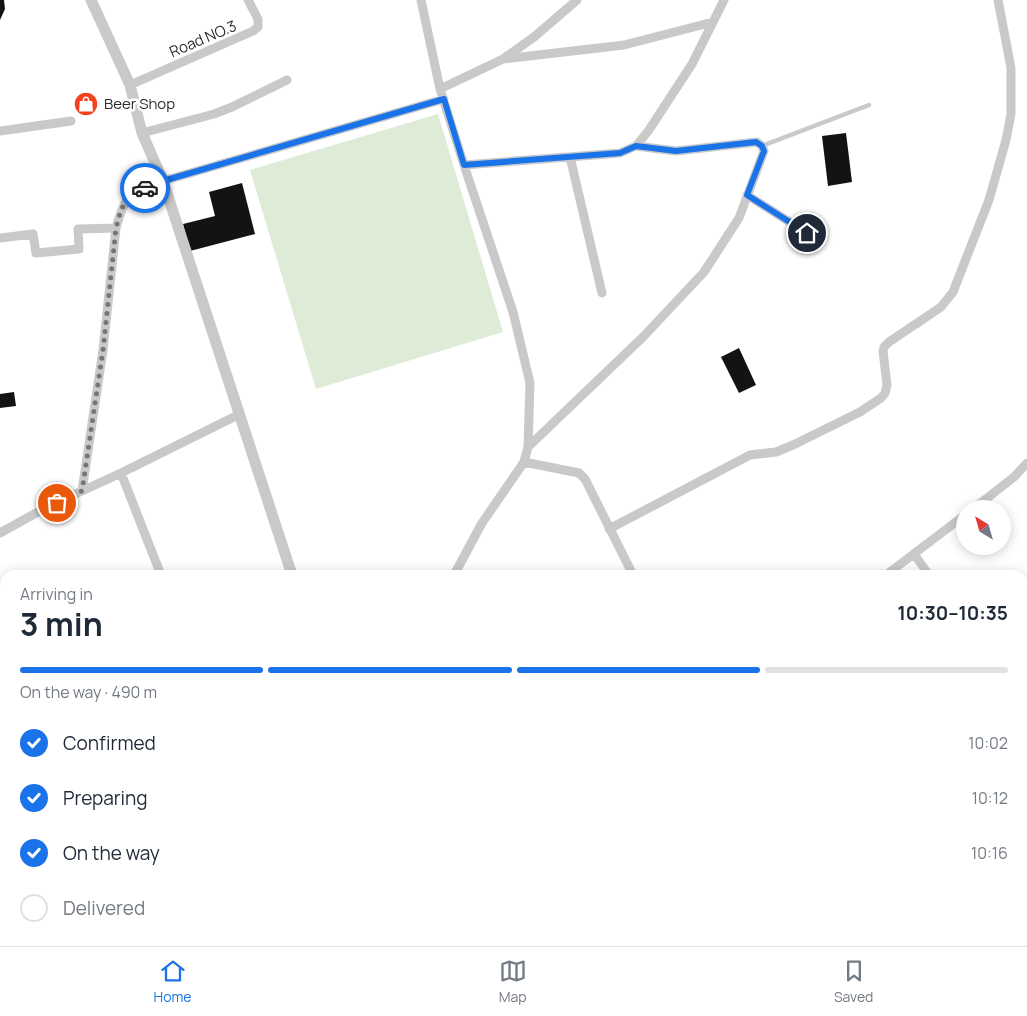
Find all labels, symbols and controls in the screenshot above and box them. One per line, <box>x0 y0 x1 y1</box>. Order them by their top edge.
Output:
street label: Road NO.3 <box>166 15 240 62</box>
shop icon: Beer Shop <box>73 91 99 117</box>
place label: Beer Shop <box>104 93 175 114</box>
courier <box>120 163 170 213</box>
icon: car <box>131 174 159 202</box>
pin <box>786 212 828 254</box>
icon: home <box>793 219 821 247</box>
pin <box>36 482 78 524</box>
icon: bag <box>43 489 71 517</box>
north arrow <box>956 500 1011 555</box>
map controls <box>956 500 1011 555</box>
text: Arriving in <box>20 583 93 605</box>
text: 10:30–10:35 <box>897 600 1008 626</box>
text: 3 min <box>20 602 103 646</box>
text: On the way · 490 m <box>20 681 157 703</box>
icon: check <box>20 729 48 757</box>
text: Confirmed <box>63 730 156 756</box>
text: 10:02 <box>968 732 1008 754</box>
icon: check <box>20 784 48 812</box>
text: Preparing <box>63 785 148 811</box>
text: 10:12 <box>972 787 1008 809</box>
icon: check <box>20 839 48 867</box>
text: On the way <box>63 840 160 866</box>
text: 10:16 <box>971 842 1008 864</box>
text: Delivered <box>63 895 145 921</box>
tab: Home <box>154 957 191 1006</box>
tab: Map <box>499 957 527 1006</box>
tab: Saved <box>834 957 873 1006</box>

